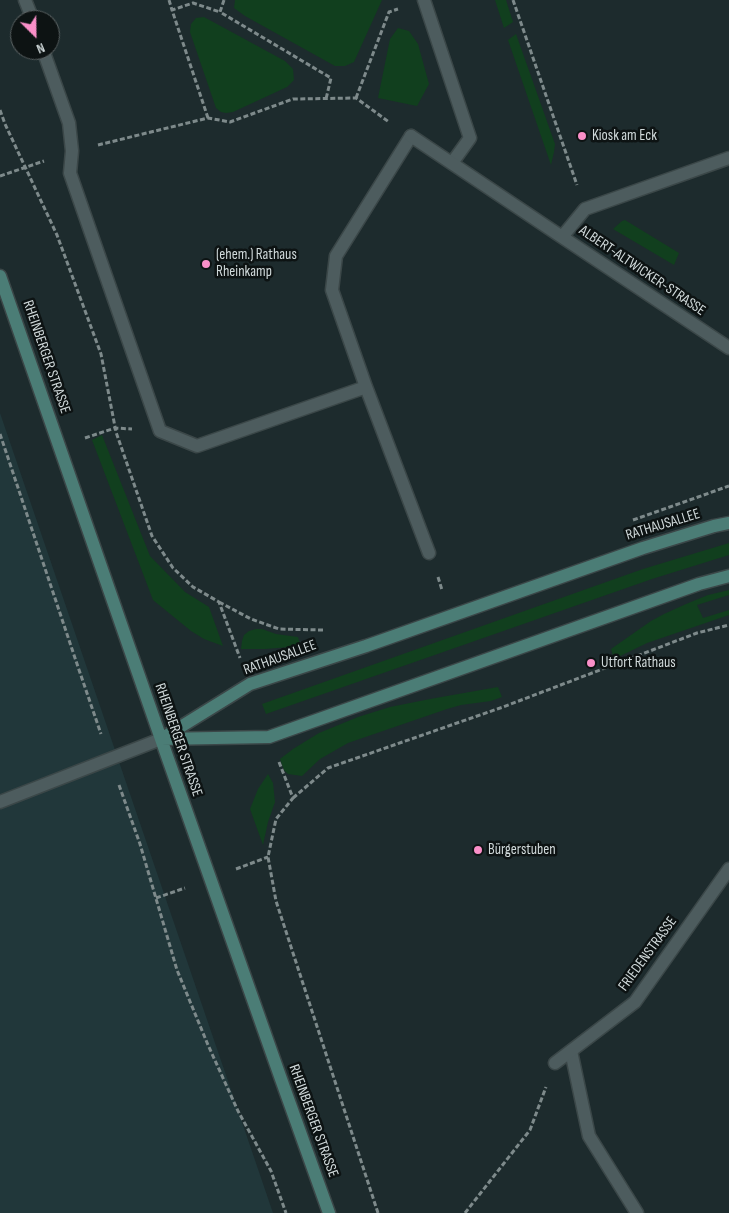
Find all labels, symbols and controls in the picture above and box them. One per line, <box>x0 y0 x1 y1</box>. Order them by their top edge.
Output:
north arrow <box>10 10 60 60</box>
text: N <box>34 39 47 58</box>
place label: Kiosk am Eck <box>592 127 657 145</box>
marker: Kiosk am Eck <box>576 130 588 142</box>
street label: ALBERT-ALTWICKER-STRASSE <box>575 222 709 320</box>
place label: (ehem.) Rathaus Rheinkamp <box>216 246 297 281</box>
marker: (ehem.) Rathaus Rheinkamp <box>200 258 212 270</box>
street label: RHEINBERGER STRASSE <box>18 298 74 416</box>
street label: RATHAUSALLEE <box>624 505 702 545</box>
street label: RATHAUSALLEE <box>241 636 319 680</box>
place label: Utfort Rathaus <box>601 654 676 672</box>
marker: Utfort Rathaus <box>585 657 597 669</box>
street label: RHEINBERGER STRASSE <box>150 681 206 799</box>
place label: Bürgerstuben <box>488 841 556 859</box>
marker: Bürgerstuben <box>472 844 484 856</box>
street label: FRIEDENSTRASSE <box>615 913 681 995</box>
street label: RHEINBERGER STRASSE <box>284 1062 342 1180</box>

